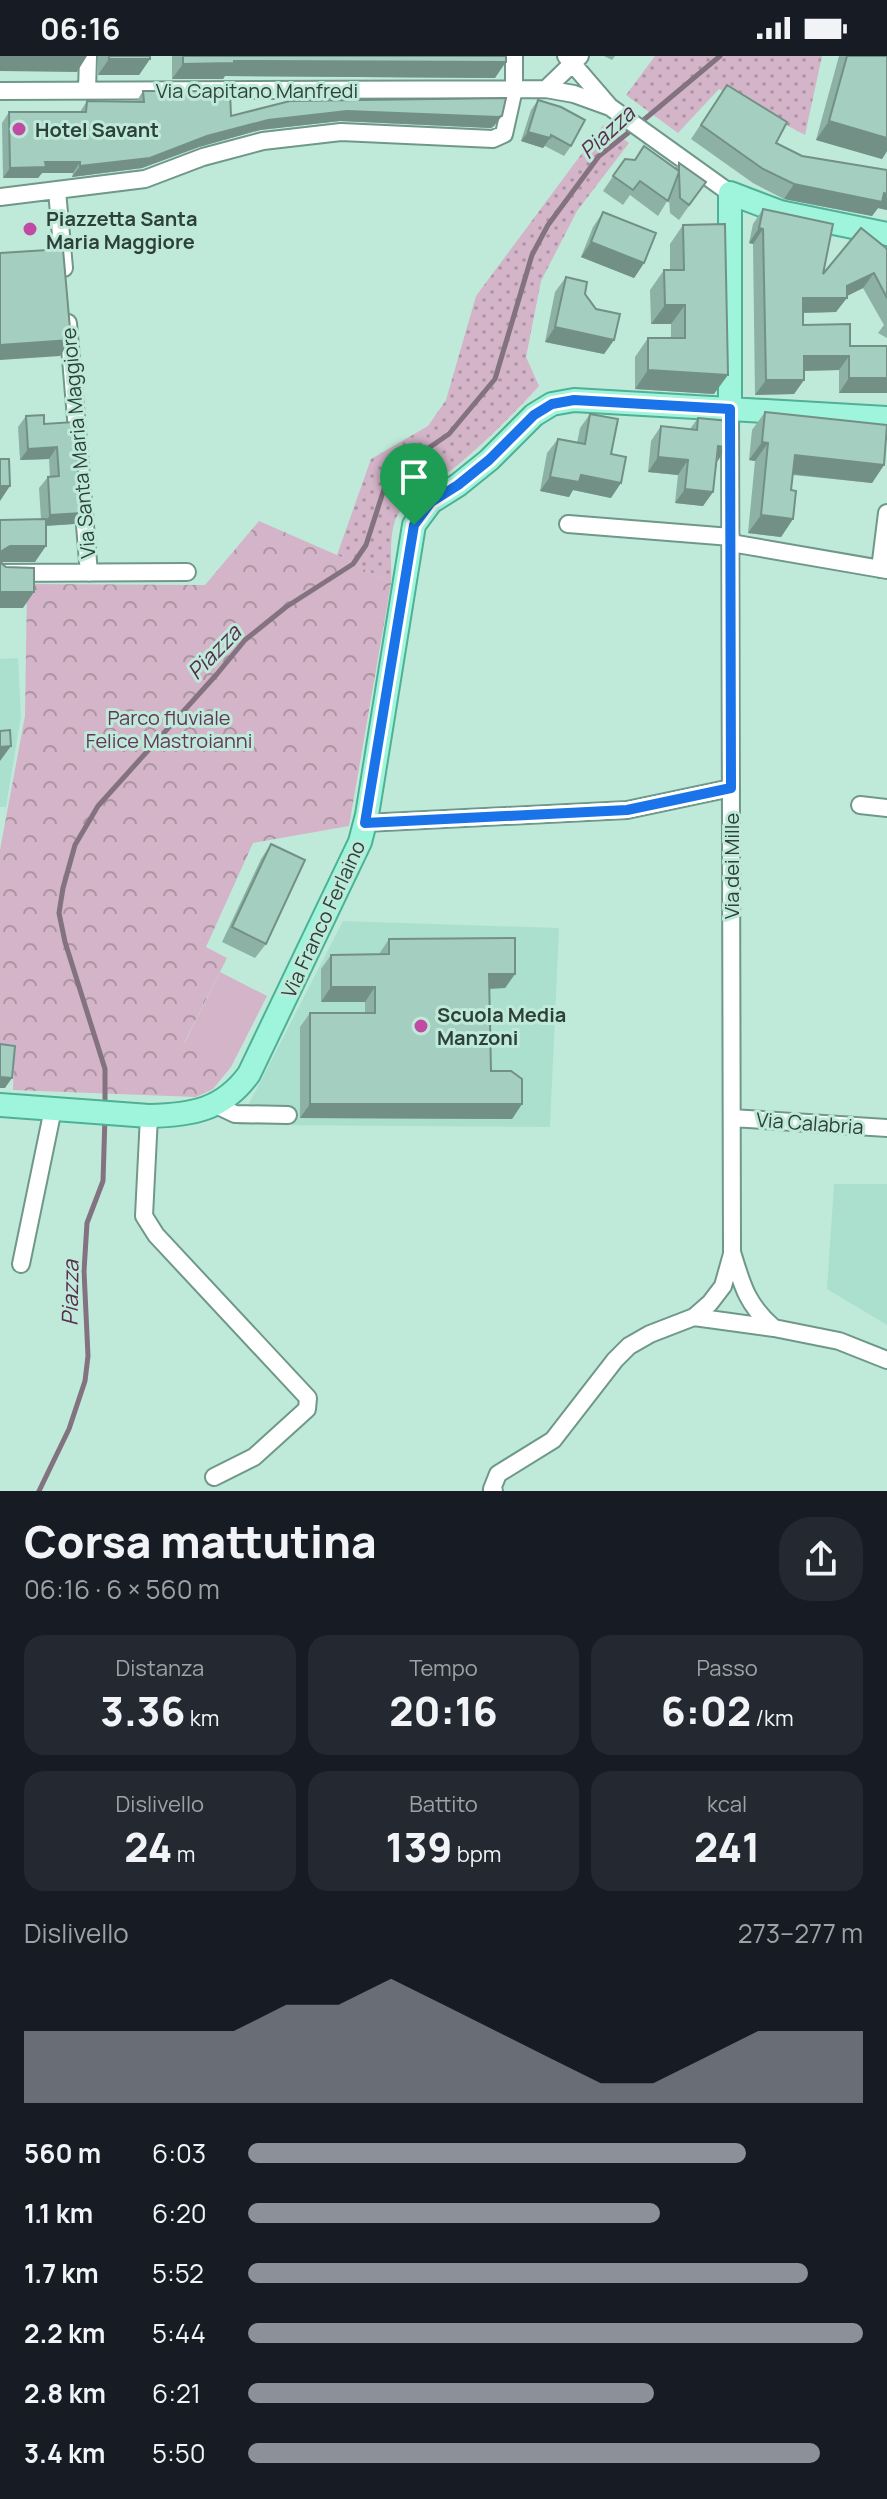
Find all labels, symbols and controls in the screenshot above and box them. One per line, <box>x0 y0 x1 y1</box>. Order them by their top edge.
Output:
text: 06:16 <box>40 8 120 49</box>
street label: Via Capitano Manfredi <box>156 77 358 104</box>
water label: Piazza <box>573 97 642 165</box>
place label: Hotel Savant <box>35 116 159 143</box>
marker: Hotel Savant <box>10 120 28 138</box>
place label: Piazzetta Santa Maria Maggiore <box>46 205 198 255</box>
marker: Piazzetta Santa Maria Maggiore <box>21 220 39 238</box>
street label: Via Santa Maria Maggiore <box>54 326 102 560</box>
pin <box>380 443 448 525</box>
icon: arrive <box>392 455 436 499</box>
water label: Piazza <box>180 617 249 686</box>
park label: Parco fluviale Felice Mastroianni <box>86 704 252 754</box>
street label: Via dei Mille <box>718 813 745 919</box>
street label: Via Franco Ferlaino <box>275 836 371 1002</box>
place label: Scuola Media Manzoni <box>437 1001 566 1051</box>
marker: Scuola Media Manzoni <box>412 1017 430 1035</box>
street label: Via Calabria <box>755 1106 865 1140</box>
water label: Piazza <box>54 1258 86 1326</box>
text: Corsa mattutina <box>24 1511 377 1571</box>
button: share <box>779 1517 863 1601</box>
text: 06:16 · 6 × 560 m <box>24 1571 220 1607</box>
text: Distanza <box>115 1653 204 1683</box>
text: Tempo <box>409 1653 478 1683</box>
text: Passo <box>697 1653 758 1683</box>
text: 3.36 <box>100 1683 185 1738</box>
text: 20:16 <box>389 1683 498 1738</box>
text: 6:02 <box>661 1683 751 1738</box>
text: km <box>185 1703 219 1733</box>
text: /km <box>751 1703 794 1733</box>
text: Dislivello <box>116 1789 204 1819</box>
text: Battito <box>409 1789 478 1819</box>
text: kcal <box>707 1789 747 1819</box>
text: 24 <box>124 1819 172 1874</box>
text: 139 <box>386 1819 452 1874</box>
text: 241 <box>694 1819 760 1874</box>
text: m <box>172 1839 195 1869</box>
text: bpm <box>452 1839 501 1869</box>
text: Dislivello <box>24 1915 129 1951</box>
text: 273–277 m <box>738 1915 863 1951</box>
text: 560 m <box>24 2135 101 2171</box>
text: 6:03 <box>152 2135 206 2171</box>
text: 1.1 km <box>24 2195 93 2231</box>
text: 6:20 <box>152 2195 207 2231</box>
text: 1.7 km <box>24 2255 99 2291</box>
text: 5:52 <box>152 2255 204 2291</box>
text: 2.2 km <box>24 2315 105 2351</box>
text: 5:44 <box>152 2315 206 2351</box>
text: 2.8 km <box>24 2375 106 2411</box>
text: 6:21 <box>152 2375 201 2411</box>
text: 3.4 km <box>24 2435 105 2471</box>
text: 5:50 <box>152 2435 206 2471</box>

